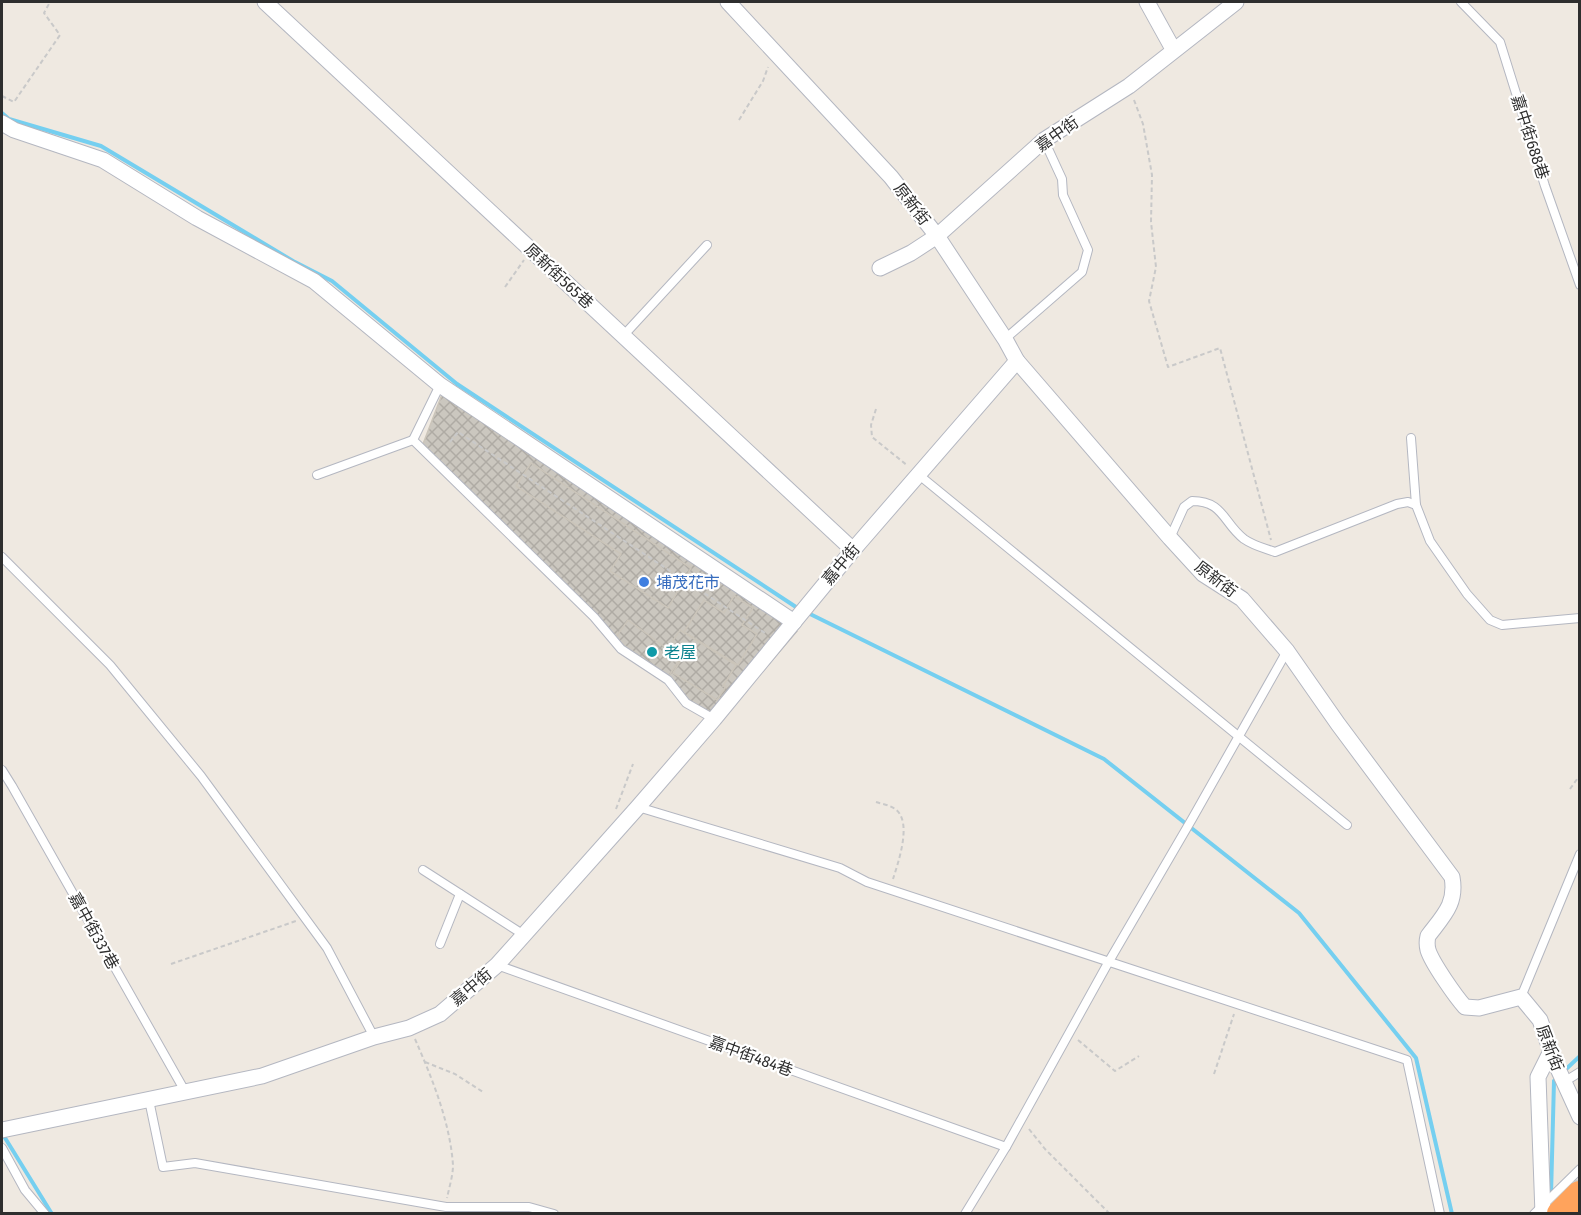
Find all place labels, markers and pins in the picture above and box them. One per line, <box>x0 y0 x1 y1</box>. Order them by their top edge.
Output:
place label: 埔茂花市 <box>656 573 720 592</box>
marker: 埔茂花市 <box>637 575 651 589</box>
place label: 老屋 <box>664 643 696 662</box>
marker: 老屋 <box>645 645 659 659</box>

